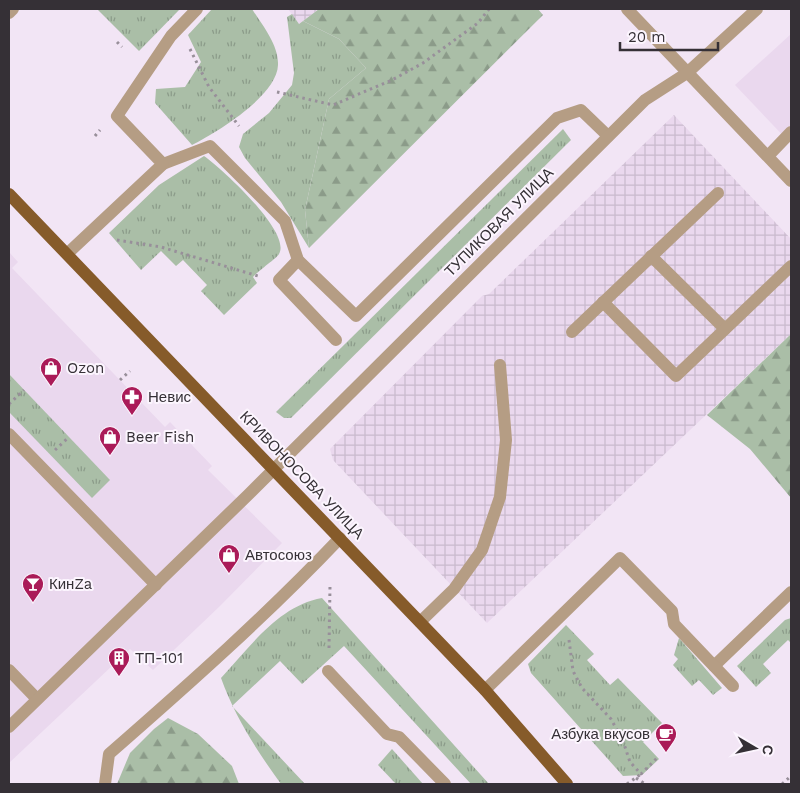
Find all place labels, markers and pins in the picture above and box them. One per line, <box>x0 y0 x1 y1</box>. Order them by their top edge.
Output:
shop icon: Ozon <box>39 356 63 387</box>
place label: Ozon <box>67 359 104 377</box>
pharmacy icon: Невис <box>120 385 144 416</box>
place label: Невис <box>148 388 192 406</box>
shop icon: Beer Fish <box>98 425 122 456</box>
place label: Beer Fish <box>126 428 194 446</box>
shop icon: Автосоюз <box>217 543 241 574</box>
place label: Автосоюз <box>245 546 312 564</box>
bar icon: КинZa <box>21 572 45 603</box>
place label: КинZa <box>49 575 93 593</box>
building icon: ТП-101 <box>107 646 131 677</box>
place label: ТП-101 <box>135 649 183 667</box>
cafe icon: Азбука вкусов <box>654 722 678 753</box>
place label: Азбука вкусов <box>551 725 650 743</box>

